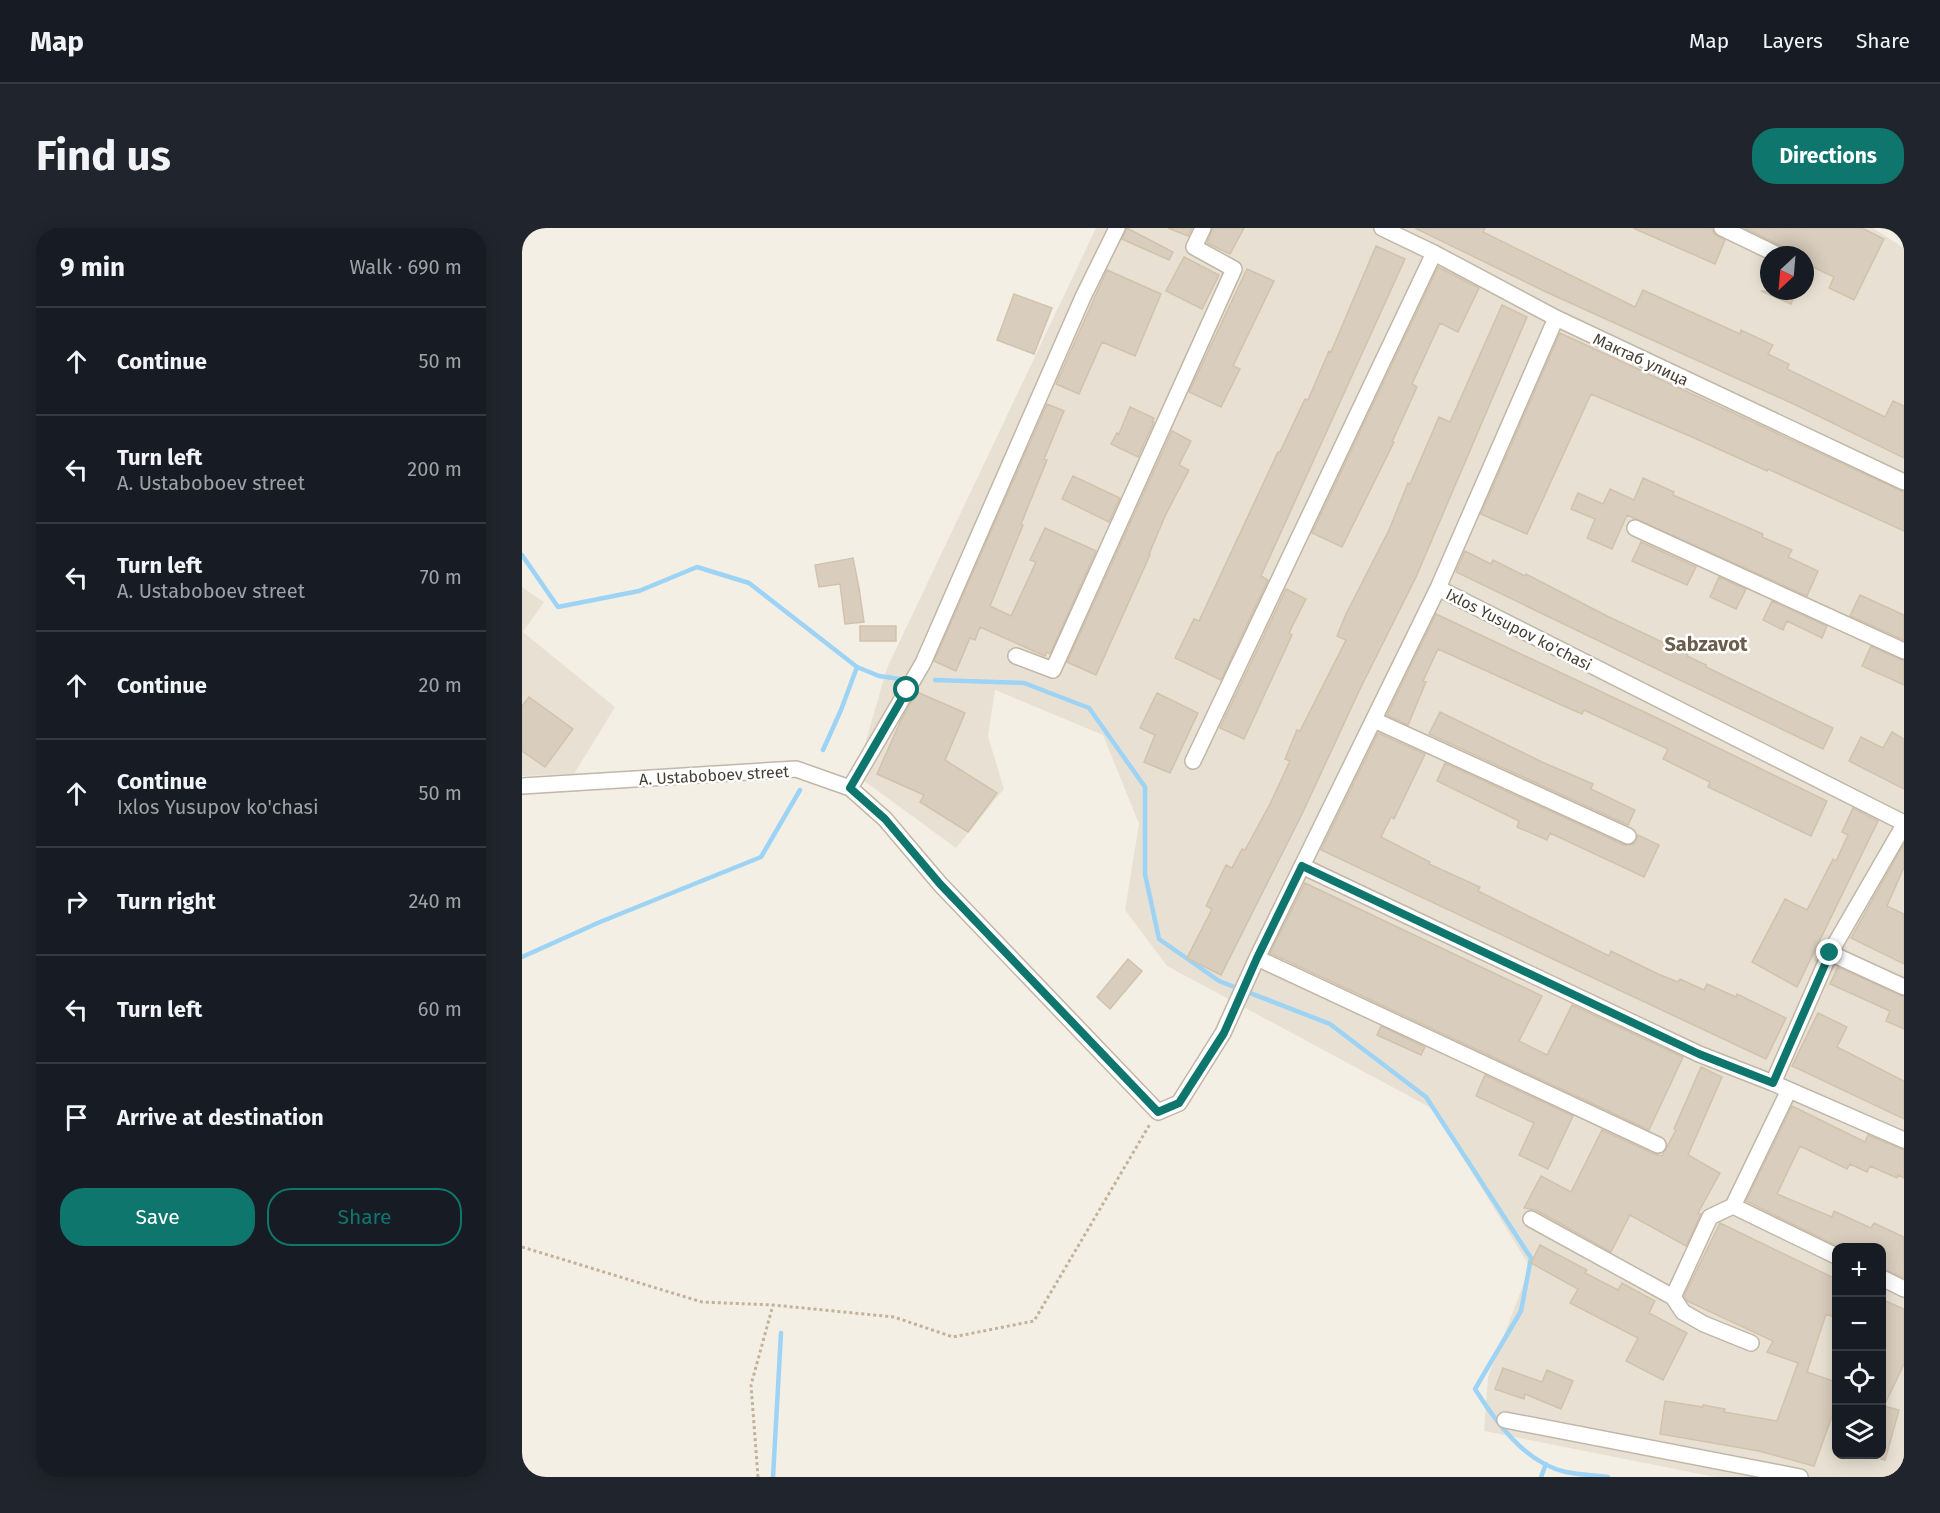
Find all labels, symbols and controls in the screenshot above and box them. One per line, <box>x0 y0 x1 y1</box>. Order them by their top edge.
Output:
text: Map <box>30 25 84 58</box>
text: Map <box>1689 28 1729 54</box>
text: Layers <box>1762 28 1823 54</box>
text: Share <box>1856 28 1910 54</box>
button: Directions <box>1752 128 1904 184</box>
text: Find us <box>36 131 171 181</box>
north arrow <box>1760 246 1814 300</box>
text: 9 min <box>60 252 125 283</box>
text: Walk · 690 m <box>349 255 462 279</box>
street label: Мактаб улица <box>1590 329 1691 390</box>
icon: ahead <box>60 345 93 378</box>
text: Continue <box>117 348 207 375</box>
text: 50 m <box>418 349 462 373</box>
text: Turn left <box>117 444 202 471</box>
icon: left <box>60 453 93 486</box>
text: 200 m <box>407 457 462 481</box>
text: A. Ustaboboev street <box>117 471 305 495</box>
text: Turn left <box>117 552 202 579</box>
icon: left <box>60 561 93 594</box>
text: 70 m <box>420 565 462 589</box>
text: A. Ustaboboev street <box>117 579 305 603</box>
street label: Ixlos Yusupov ko'chasi <box>1443 584 1595 675</box>
district label: Sabzavot <box>1664 632 1748 656</box>
icon: ahead <box>60 669 93 702</box>
text: Continue <box>117 672 207 699</box>
text: 20 m <box>419 673 462 697</box>
route start <box>893 676 919 702</box>
street label: A. Ustaboboev street <box>638 762 790 789</box>
text: Continue <box>117 768 207 795</box>
icon: ahead <box>60 777 93 810</box>
text: 50 m <box>418 781 462 805</box>
text: Ixlos Yusupov ko'chasi <box>117 795 319 819</box>
icon: right <box>60 885 93 918</box>
text: Turn right <box>117 888 216 915</box>
text: 240 m <box>408 889 462 913</box>
route end <box>1816 939 1842 965</box>
icon: left <box>60 993 93 1026</box>
text: Turn left <box>117 996 202 1023</box>
text: 60 m <box>418 997 462 1021</box>
icon: arrive <box>60 1101 93 1134</box>
text: Arrive at destination <box>117 1104 324 1131</box>
button: Save <box>60 1188 255 1246</box>
button: Share <box>267 1188 462 1246</box>
map controls <box>1832 1243 1886 1459</box>
button: + <box>1832 1243 1886 1297</box>
button: − <box>1832 1297 1886 1351</box>
button: locate <box>1832 1351 1886 1405</box>
button: layers <box>1832 1405 1886 1459</box>

